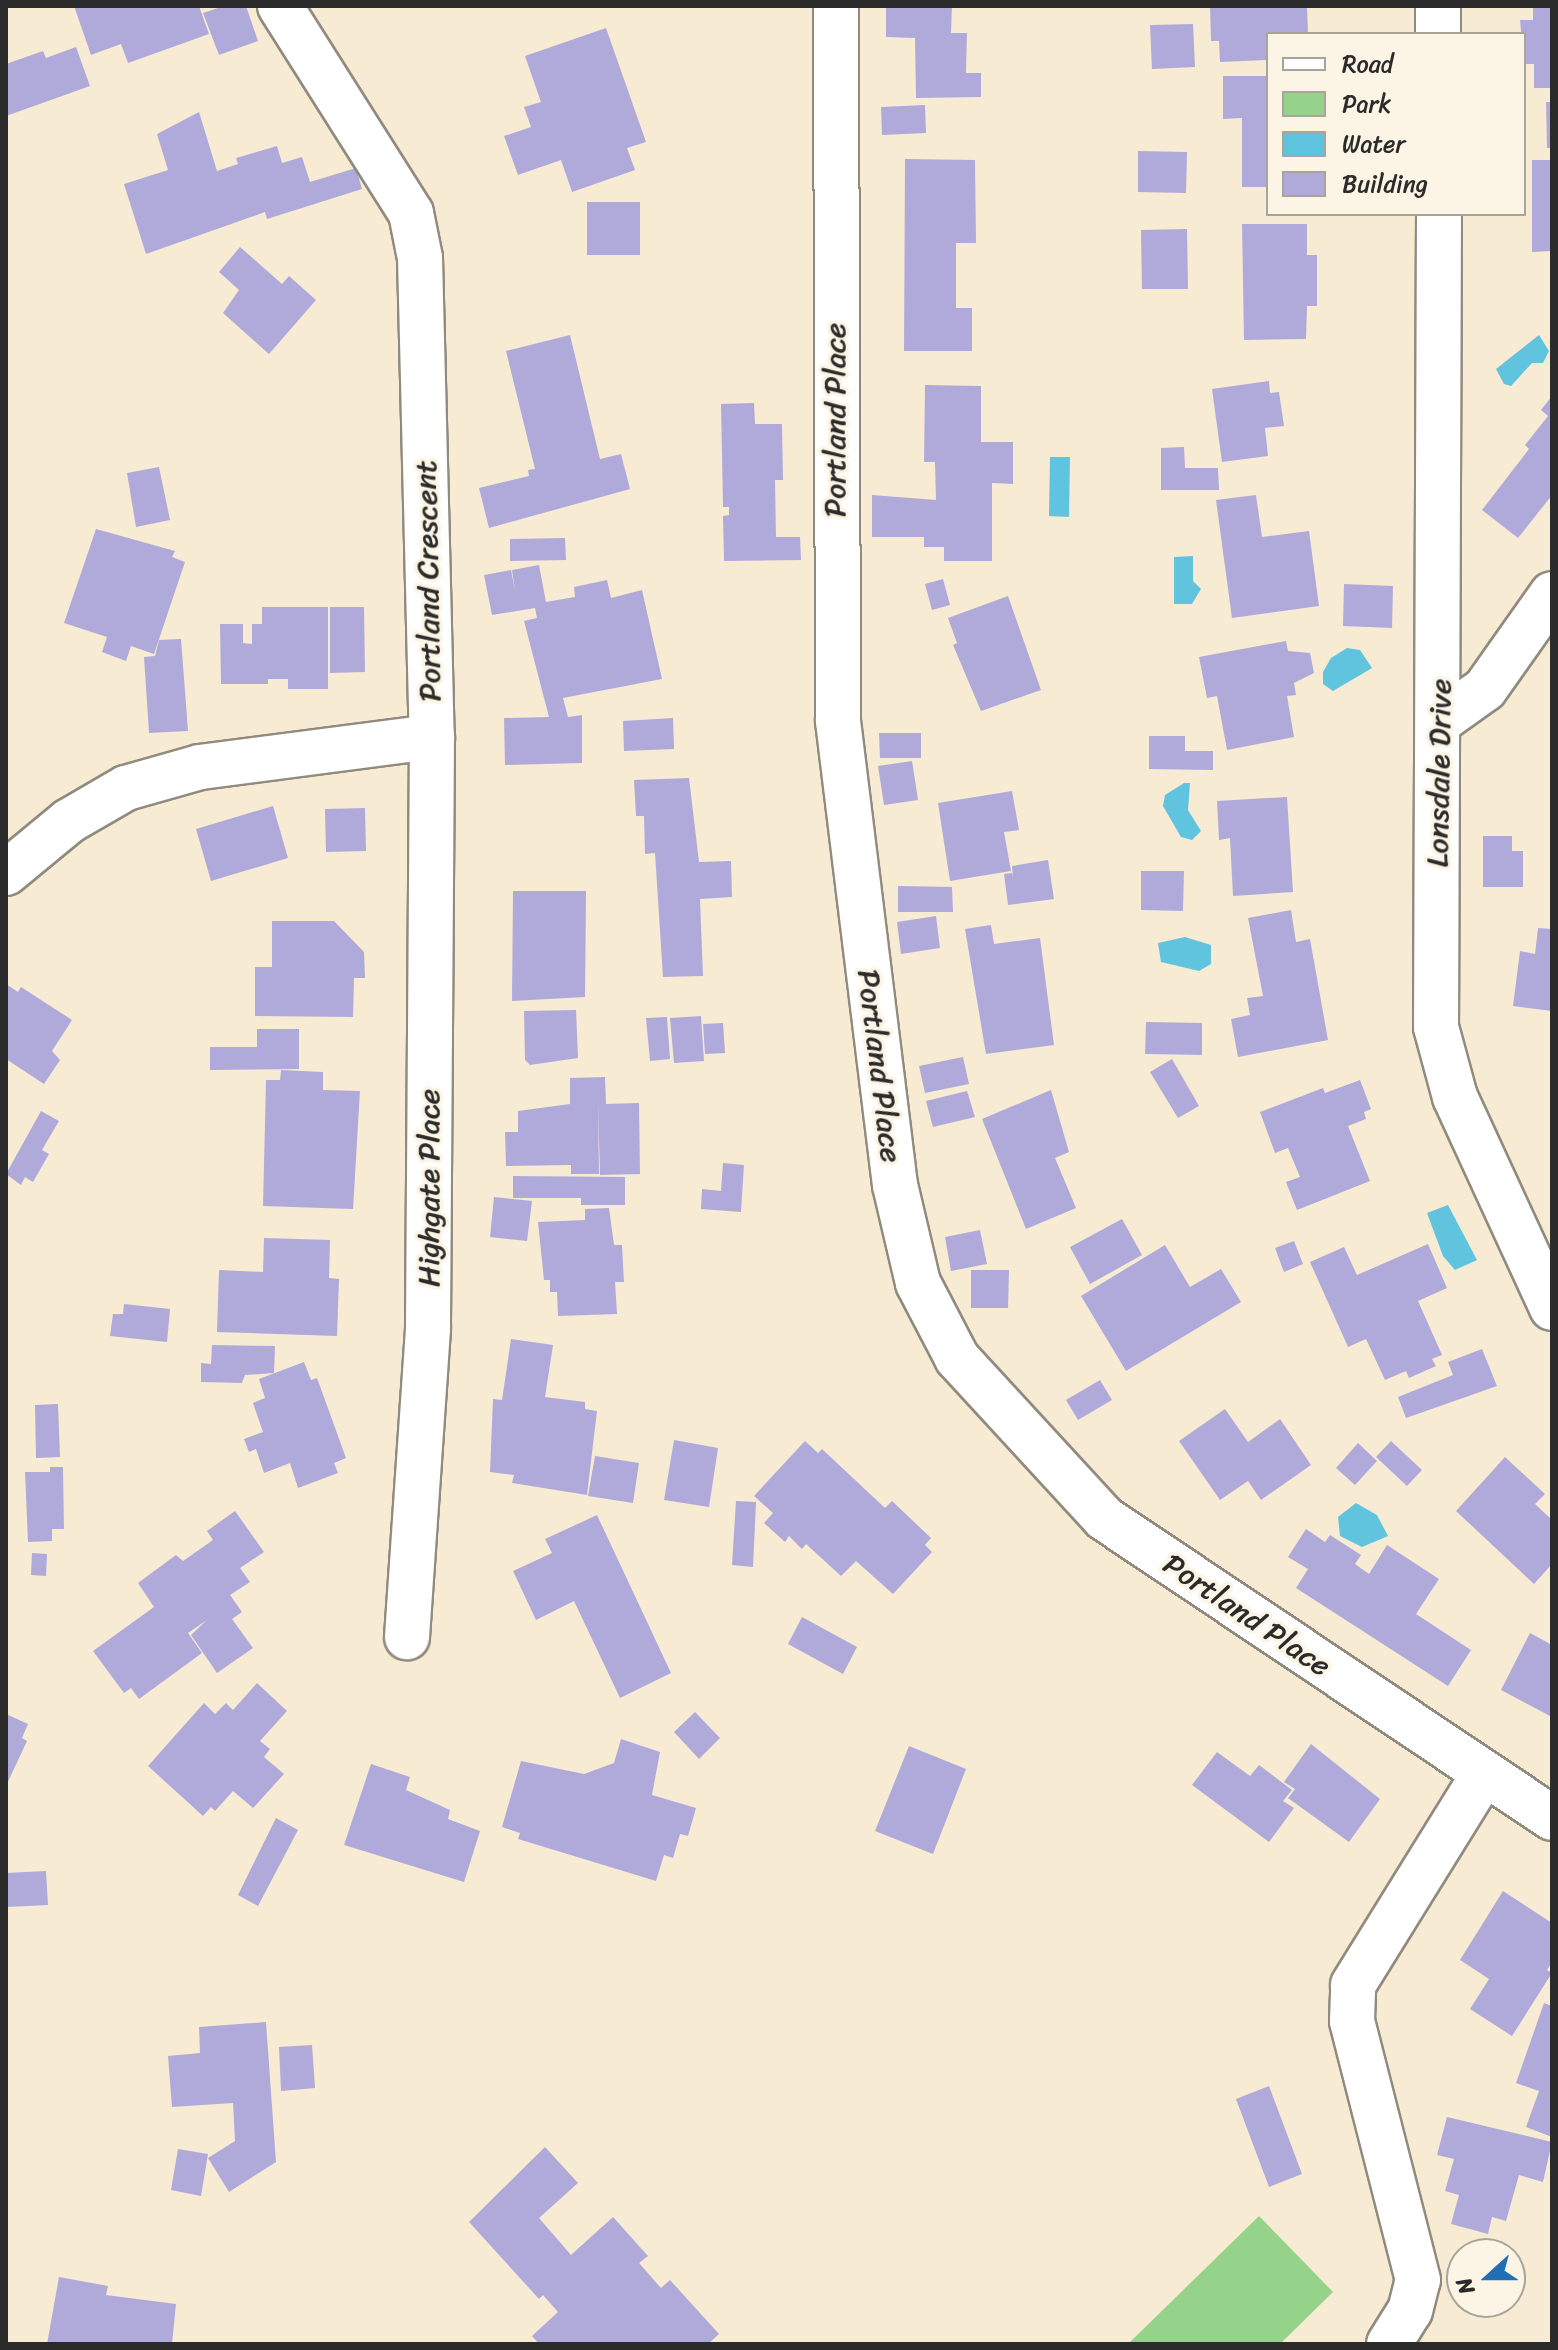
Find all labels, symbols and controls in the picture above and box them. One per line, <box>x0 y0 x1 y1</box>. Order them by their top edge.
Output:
legend <box>1266 32 1526 216</box>
text: Road <box>1342 43 1393 85</box>
text: Park <box>1342 83 1391 125</box>
text: Water <box>1342 123 1405 165</box>
text: Building <box>1342 163 1428 205</box>
street label: Portland Place <box>817 323 853 517</box>
street label: Portland Crescent <box>408 460 448 702</box>
street label: Lonsdale Drive <box>1419 678 1459 868</box>
street label: Portland Place <box>850 967 910 1165</box>
street label: Highgate Place <box>411 1089 447 1287</box>
street label: Portland Place <box>1156 1546 1338 1684</box>
north arrow <box>1446 2238 1526 2318</box>
text: N <box>1444 2272 1486 2300</box>

